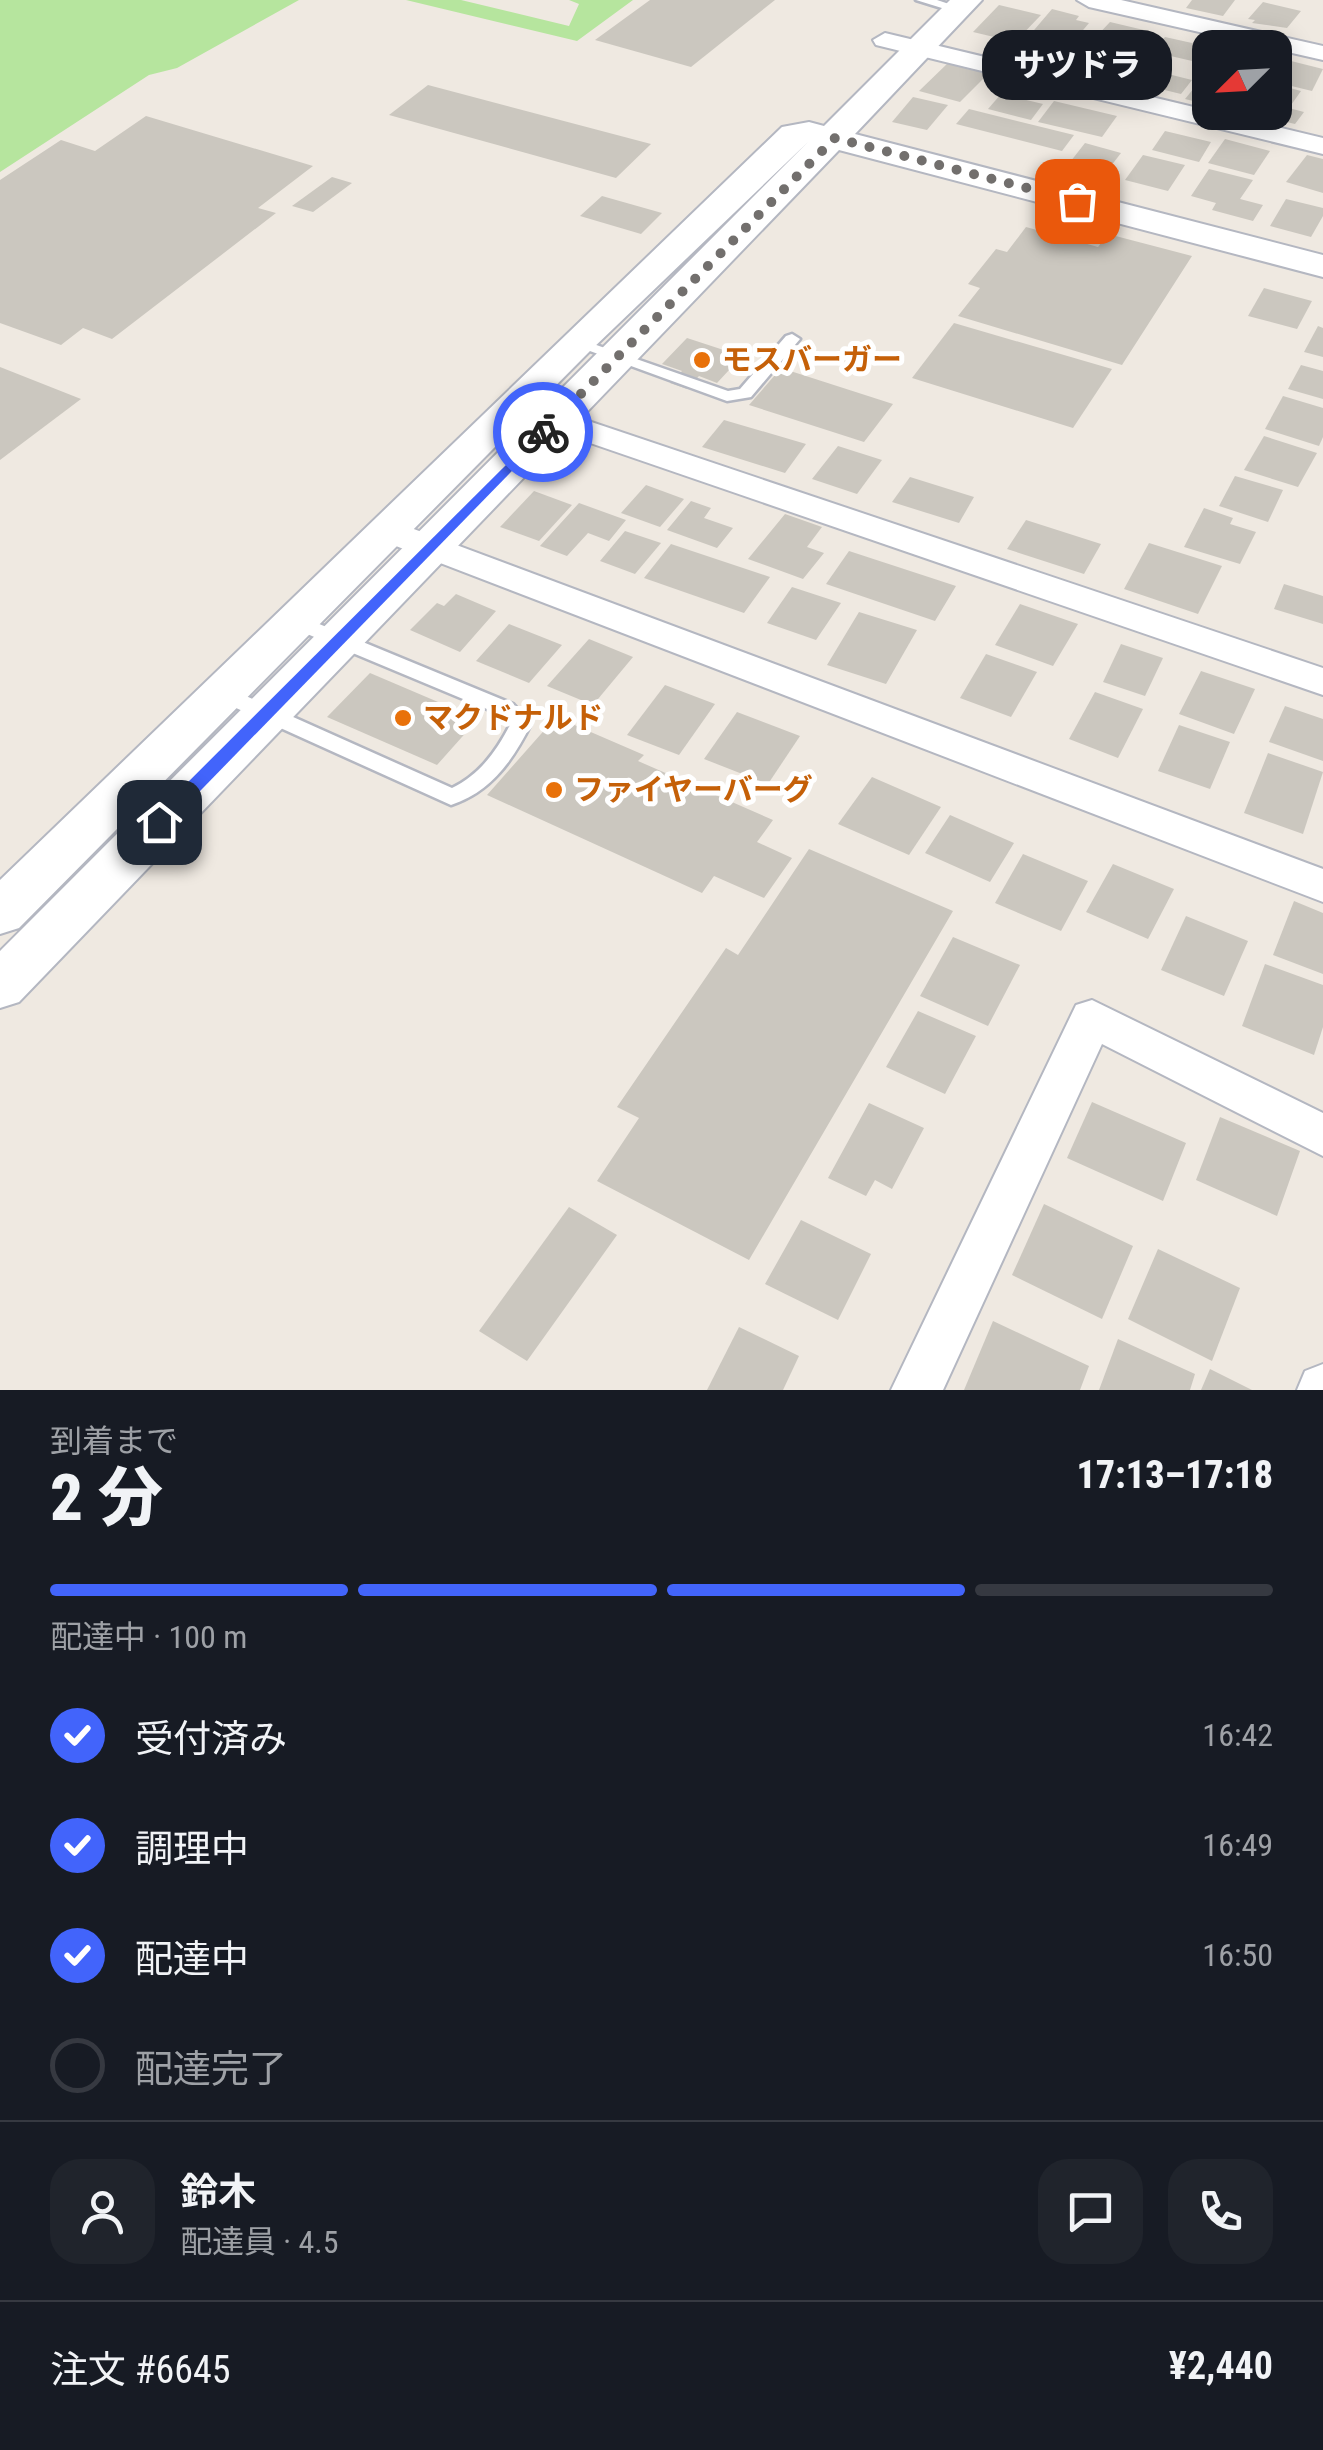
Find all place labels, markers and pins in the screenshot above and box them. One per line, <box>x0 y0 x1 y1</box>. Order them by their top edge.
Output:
callout: サツドラ <box>982 31 1172 101</box>
pin <box>1035 159 1120 244</box>
place label: モスバーガー <box>722 342 902 377</box>
marker: モスバーガー <box>691 349 713 371</box>
place label: マクドナルド <box>423 700 603 735</box>
marker: マクドナルド <box>392 707 414 729</box>
place label: ファイヤーバーグ <box>574 772 813 807</box>
marker: ファイヤーバーグ <box>543 779 565 801</box>
pin <box>117 780 202 865</box>

